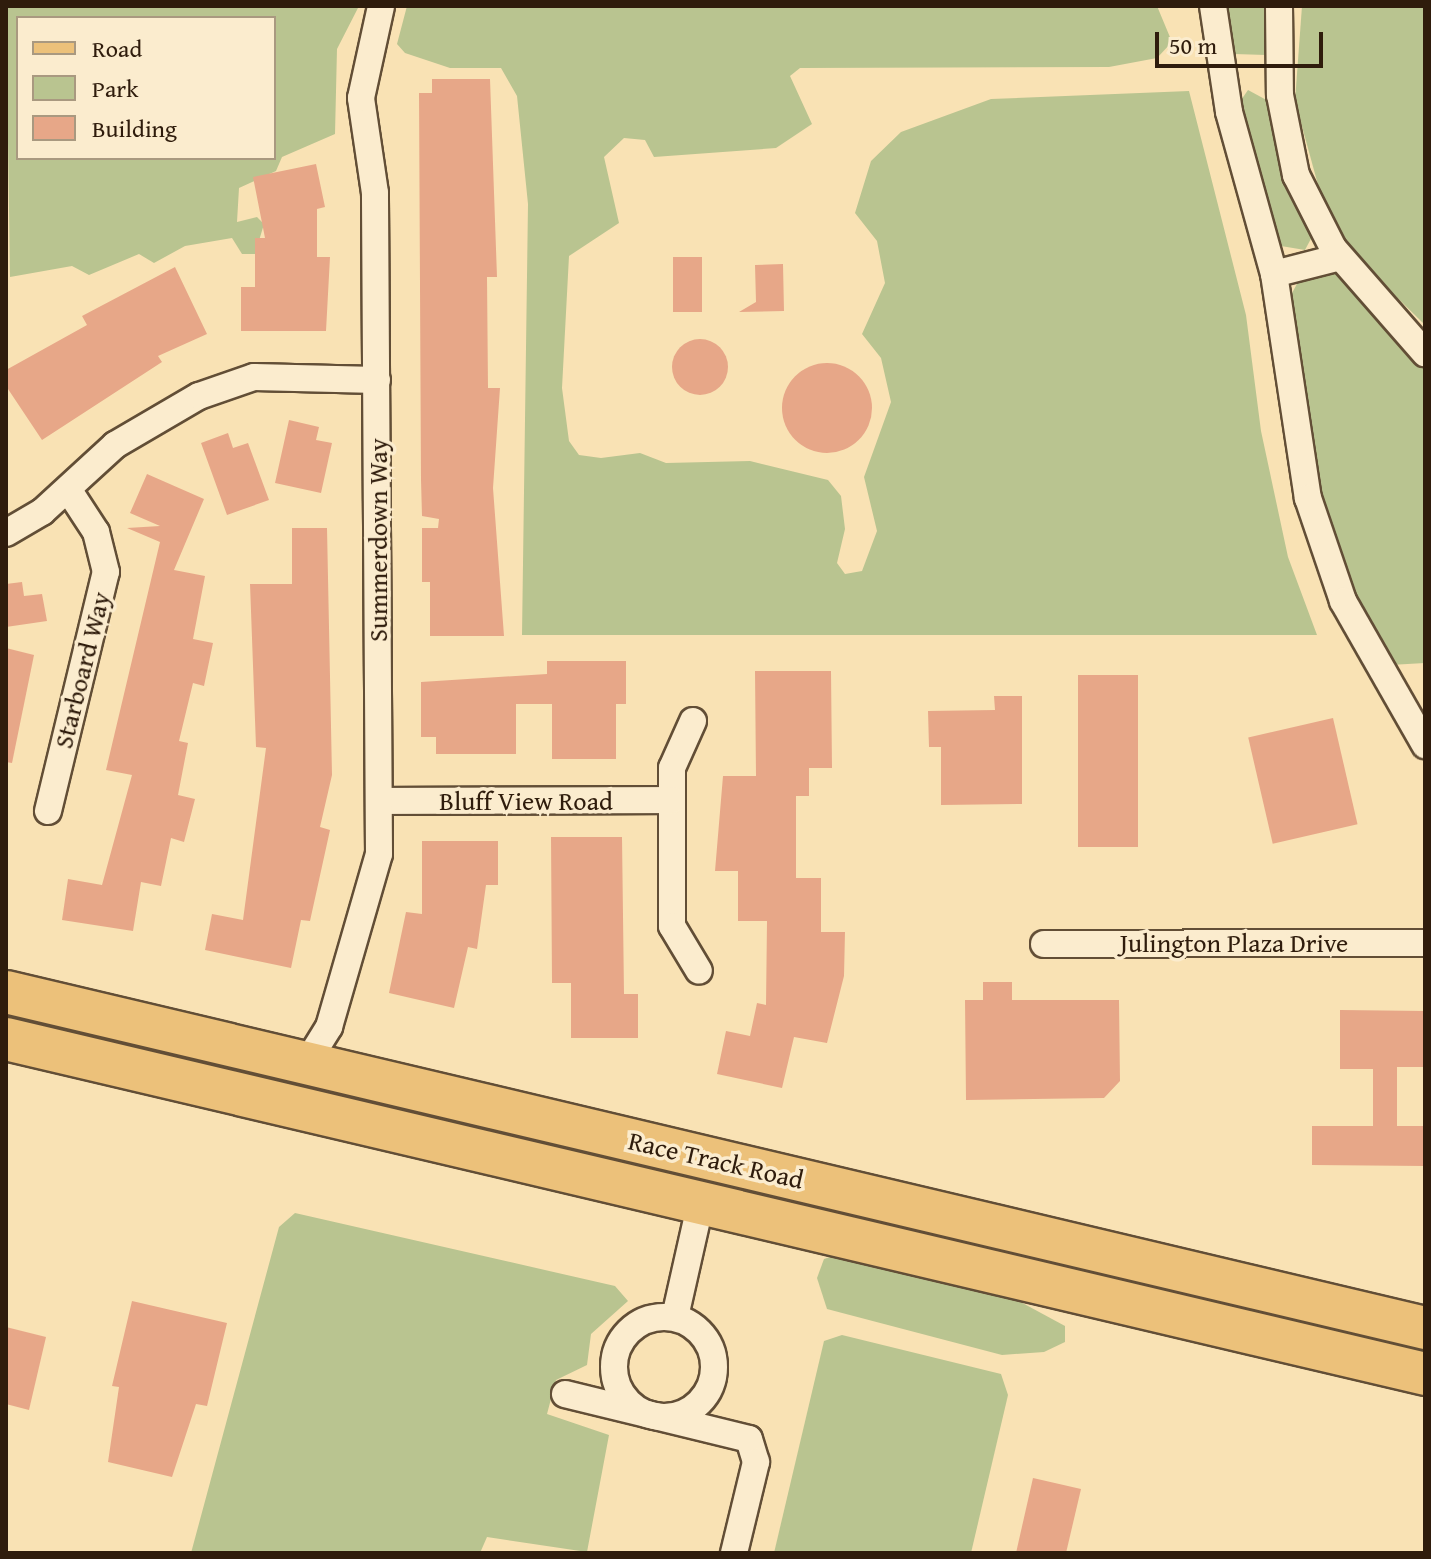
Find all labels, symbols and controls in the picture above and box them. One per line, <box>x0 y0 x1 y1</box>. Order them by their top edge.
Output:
legend <box>16 16 276 160</box>
scale bar <box>1159 16 1327 66</box>
text: 50 m <box>1169 28 1217 63</box>
text: Road <box>92 31 142 66</box>
text: Park <box>92 71 138 106</box>
text: Building <box>92 111 177 146</box>
street label: Summerdown Way <box>362 438 394 642</box>
street label: Starboard Way <box>47 588 117 752</box>
street label: Bluff View Road <box>439 785 613 817</box>
street label: Julington Plaza Drive <box>1120 927 1348 959</box>
street label: Race Track Road <box>626 1125 806 1195</box>

